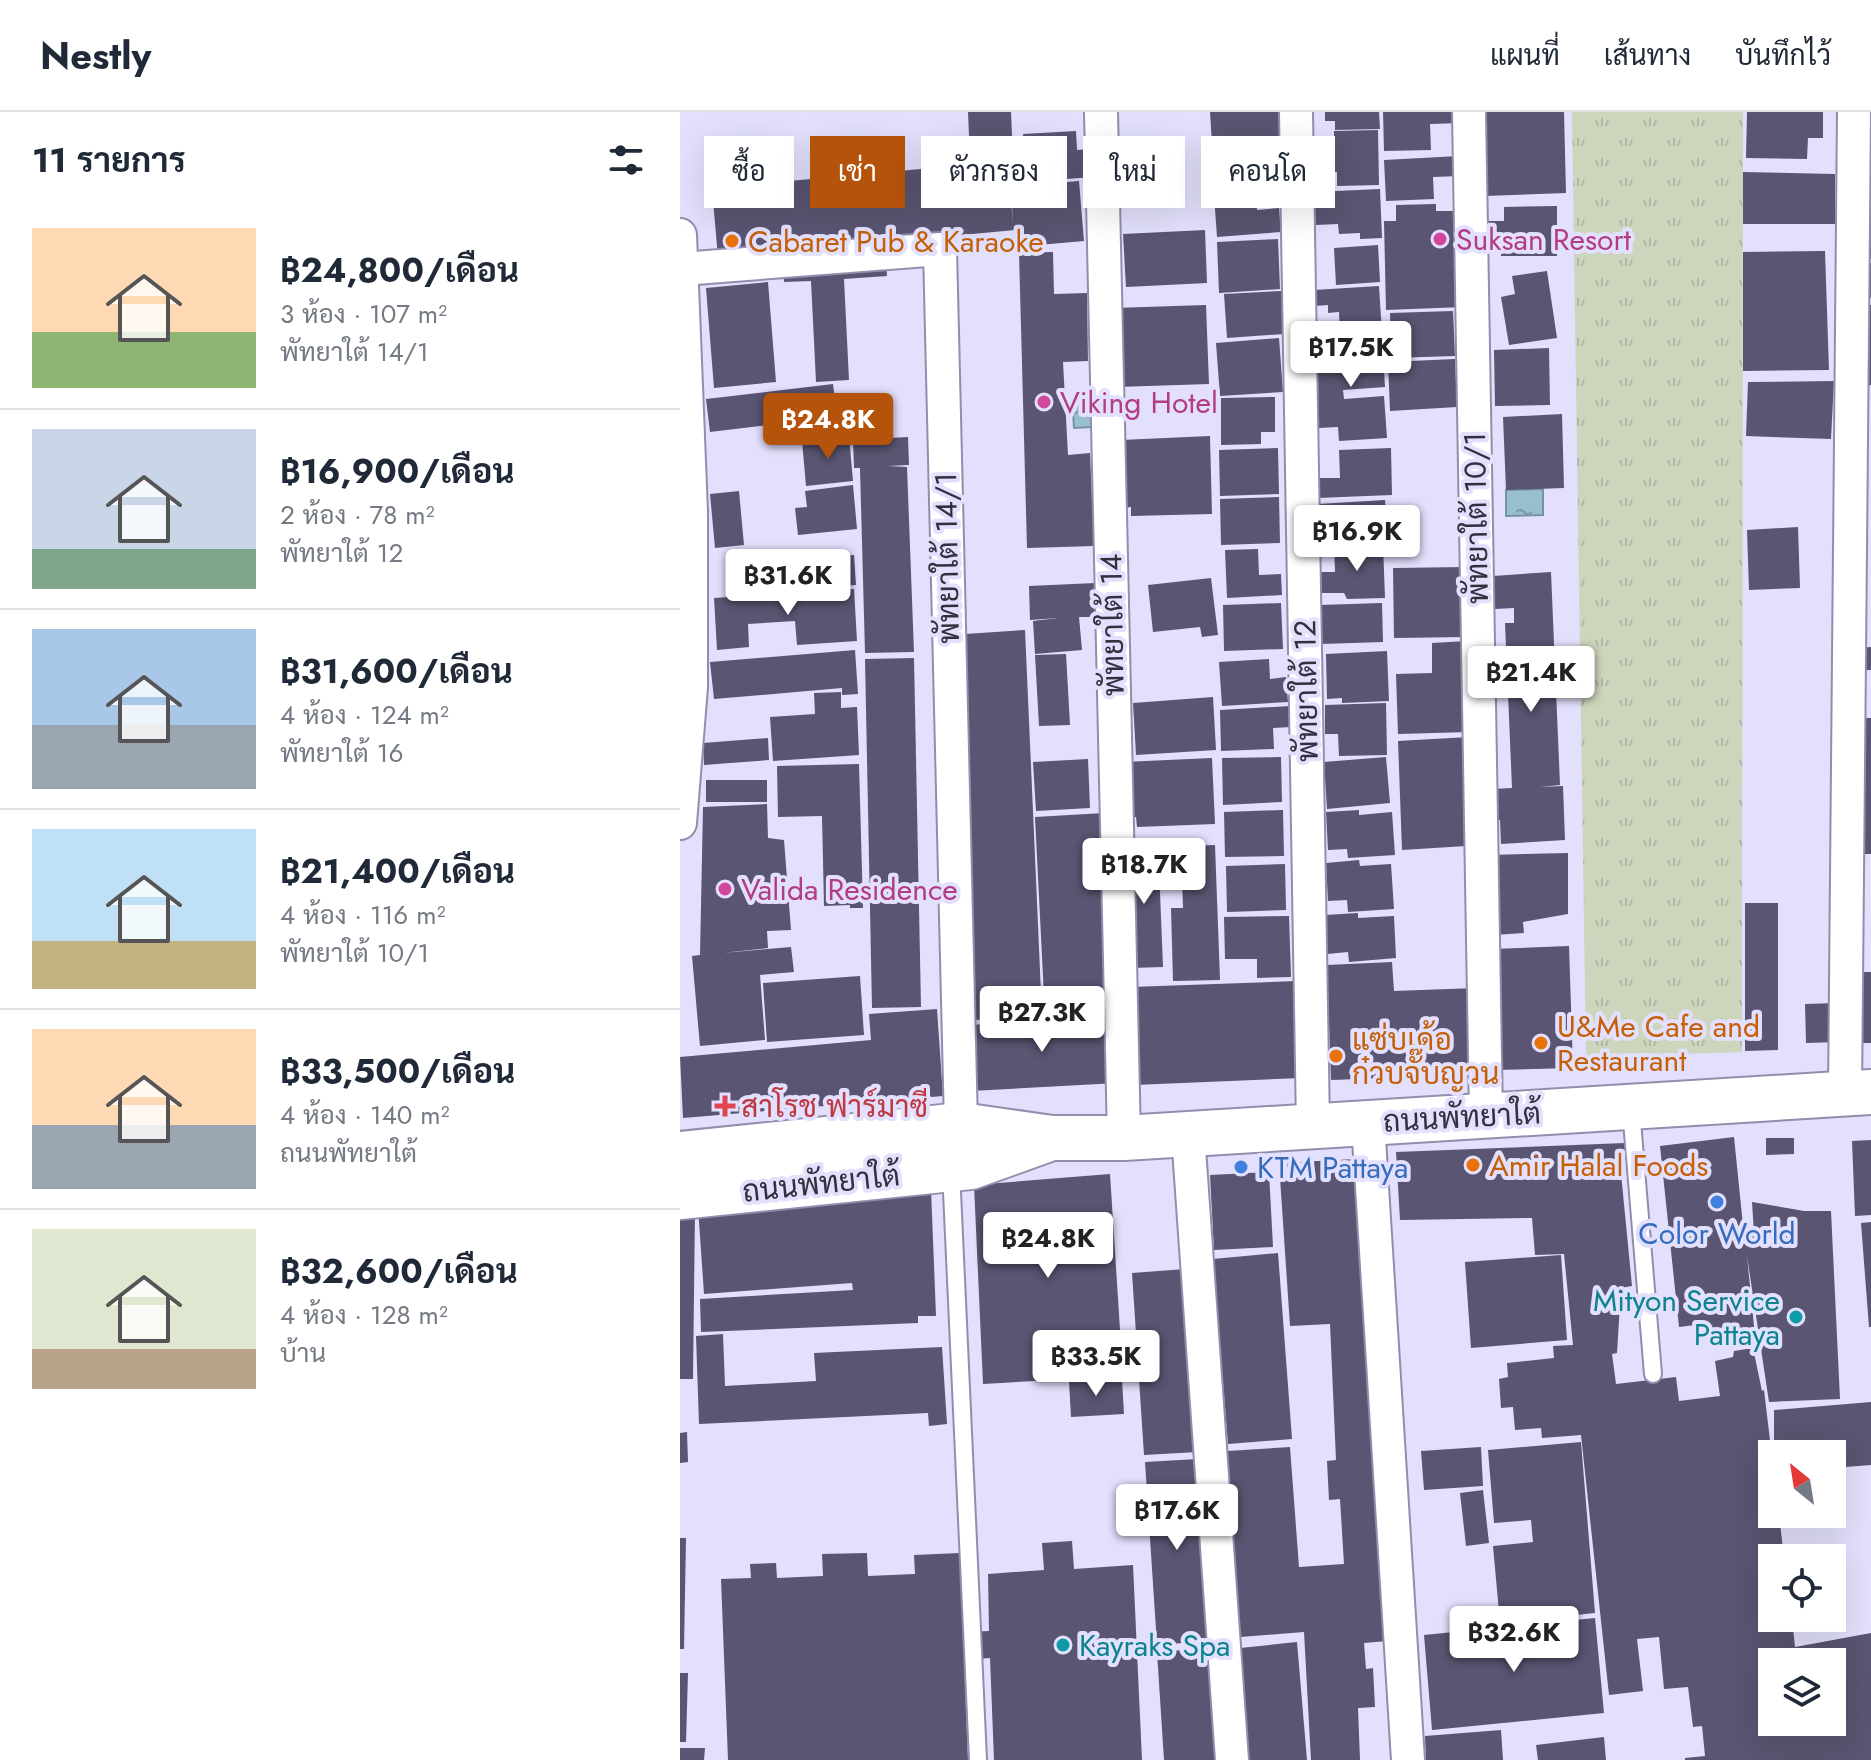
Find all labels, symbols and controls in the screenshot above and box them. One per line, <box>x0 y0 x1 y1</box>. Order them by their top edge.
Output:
text: Nestly <box>40 28 151 83</box>
text: แผนที่ <box>1490 35 1560 76</box>
text: เส้นทาง <box>1604 35 1691 76</box>
text: บันทึกไว้ <box>1735 35 1831 76</box>
text: 11 รายการ <box>32 136 186 185</box>
chip: ซื้อ <box>704 136 794 208</box>
chip: เช่า <box>810 136 905 208</box>
chip: ตัวกรอง <box>921 136 1067 208</box>
chip: ใหม่ <box>1083 136 1185 208</box>
chip: คอนโด <box>1201 136 1335 208</box>
icon: filters <box>604 138 648 182</box>
place label: Suksan Resort <box>1456 218 1632 261</box>
place label: Cabaret Pub & Karaoke <box>748 220 1044 263</box>
marker: Suksan Resort <box>1431 230 1449 248</box>
marker: Cabaret Pub & Karaoke <box>723 232 741 250</box>
text: ฿24,800/เดือน <box>280 246 519 295</box>
icon: home <box>96 260 192 356</box>
text: 3 ห้อง · 107 m² <box>280 295 447 333</box>
pin: ฿17.5K <box>1286 321 1416 389</box>
text: ฿17.5K <box>1308 328 1394 366</box>
text: พัทยาใต้ 14/1 <box>280 333 429 371</box>
place label: Viking Hotel <box>1060 381 1218 424</box>
pin: ฿24.8K <box>763 393 893 461</box>
marker: Viking Hotel <box>1035 393 1053 411</box>
text: ฿24.8K <box>781 400 875 438</box>
street label: พัทยาใต้ 10/1 <box>1453 432 1499 604</box>
text: ฿16,900/เดือน <box>280 447 515 496</box>
icon: home <box>96 461 192 557</box>
street label: พัทยาใต้ 14/1 <box>924 472 970 644</box>
text: 2 ห้อง · 78 m² <box>280 496 435 534</box>
pin: ฿16.9K <box>1292 505 1422 573</box>
text: ฿16.9K <box>1312 512 1402 550</box>
text: พัทยาใต้ 12 <box>280 534 403 572</box>
pin: ฿31.6K <box>723 549 853 617</box>
street label: พัทยาใต้ 14 <box>1089 553 1135 697</box>
text: ฿31.6K <box>744 556 833 594</box>
street label: พัทยาใต้ 12 <box>1283 620 1329 762</box>
pin: ฿21.4K <box>1466 646 1596 714</box>
text: ฿31,600/เดือน <box>280 647 513 696</box>
text: ฿21.4K <box>1486 653 1576 691</box>
icon: home <box>96 661 192 757</box>
text: 4 ห้อง · 124 m² <box>280 696 449 734</box>
text: พัทยาใต้ 16 <box>280 734 403 772</box>
pin: ฿18.7K <box>1079 838 1209 906</box>
text: ฿18.7K <box>1100 845 1188 883</box>
text: ฿21,400/เดือน <box>280 847 515 896</box>
icon: home <box>96 861 192 957</box>
place label: Valida Residence <box>741 868 958 911</box>
marker: Valida Residence <box>716 880 734 898</box>
text: 4 ห้อง · 116 m² <box>280 896 445 934</box>
text: พัทยาใต้ 10/1 <box>280 934 429 972</box>
pin: ฿27.3K <box>977 986 1107 1054</box>
text: ฿27.3K <box>998 993 1086 1031</box>
place label: U&Me Cafe and Restaurant <box>1557 1005 1760 1082</box>
place label: แซ่บเด้อ ก๋วบจั๊บญวน <box>1352 1018 1499 1095</box>
marker: U&Me Cafe and Restaurant <box>1532 1034 1550 1052</box>
text: ฿33,500/เดือน <box>280 1047 515 1096</box>
marker: แซ่บเด้อ ก๋วบจั๊บญวน <box>1327 1047 1345 1065</box>
icon: home <box>96 1061 192 1157</box>
place label: สาโรช ฟาร์มาซี <box>741 1085 928 1128</box>
street label: ถนนพัทยาใต้ <box>1382 1091 1543 1143</box>
text: 4 ห้อง · 140 m² <box>280 1096 450 1134</box>
marker: สาโรช ฟาร์มาซี <box>716 1097 734 1115</box>
text: ถนนพัทยาใต้ <box>280 1134 417 1172</box>
place label: Amir Halal Foods <box>1489 1144 1708 1187</box>
place label: KTM Pattaya <box>1257 1146 1408 1189</box>
street label: ถนนพัทยาใต้ <box>740 1153 903 1213</box>
marker: Amir Halal Foods <box>1464 1156 1482 1174</box>
marker: KTM Pattaya <box>1232 1158 1250 1176</box>
marker: Color World <box>1708 1193 1726 1211</box>
pin: ฿24.8K <box>983 1212 1113 1280</box>
place label: Color World <box>1638 1212 1796 1255</box>
text: ฿24.8K <box>1001 1219 1095 1257</box>
text: ฿32,600/เดือน <box>280 1247 518 1296</box>
icon: home <box>96 1261 192 1357</box>
place label: Mityon Service Pattaya <box>1593 1279 1780 1356</box>
text: 4 ห้อง · 128 m² <box>280 1296 448 1334</box>
marker: Mityon Service Pattaya <box>1787 1308 1805 1326</box>
pin: ฿33.5K <box>1031 1330 1161 1398</box>
text: บ้าน <box>280 1334 326 1372</box>
text: ฿33.5K <box>1051 1337 1141 1375</box>
north arrow <box>1758 1440 1846 1528</box>
map controls <box>1758 1440 1846 1736</box>
pin: ฿17.6K <box>1112 1484 1242 1552</box>
text: ฿17.6K <box>1134 1491 1220 1529</box>
button: locate <box>1758 1544 1846 1632</box>
pin: ฿32.6K <box>1449 1606 1579 1674</box>
text: ฿32.6K <box>1468 1613 1560 1651</box>
place label: Kayraks Spa <box>1079 1624 1230 1667</box>
marker: Kayraks Spa <box>1054 1636 1072 1654</box>
button: layers <box>1758 1648 1846 1736</box>

